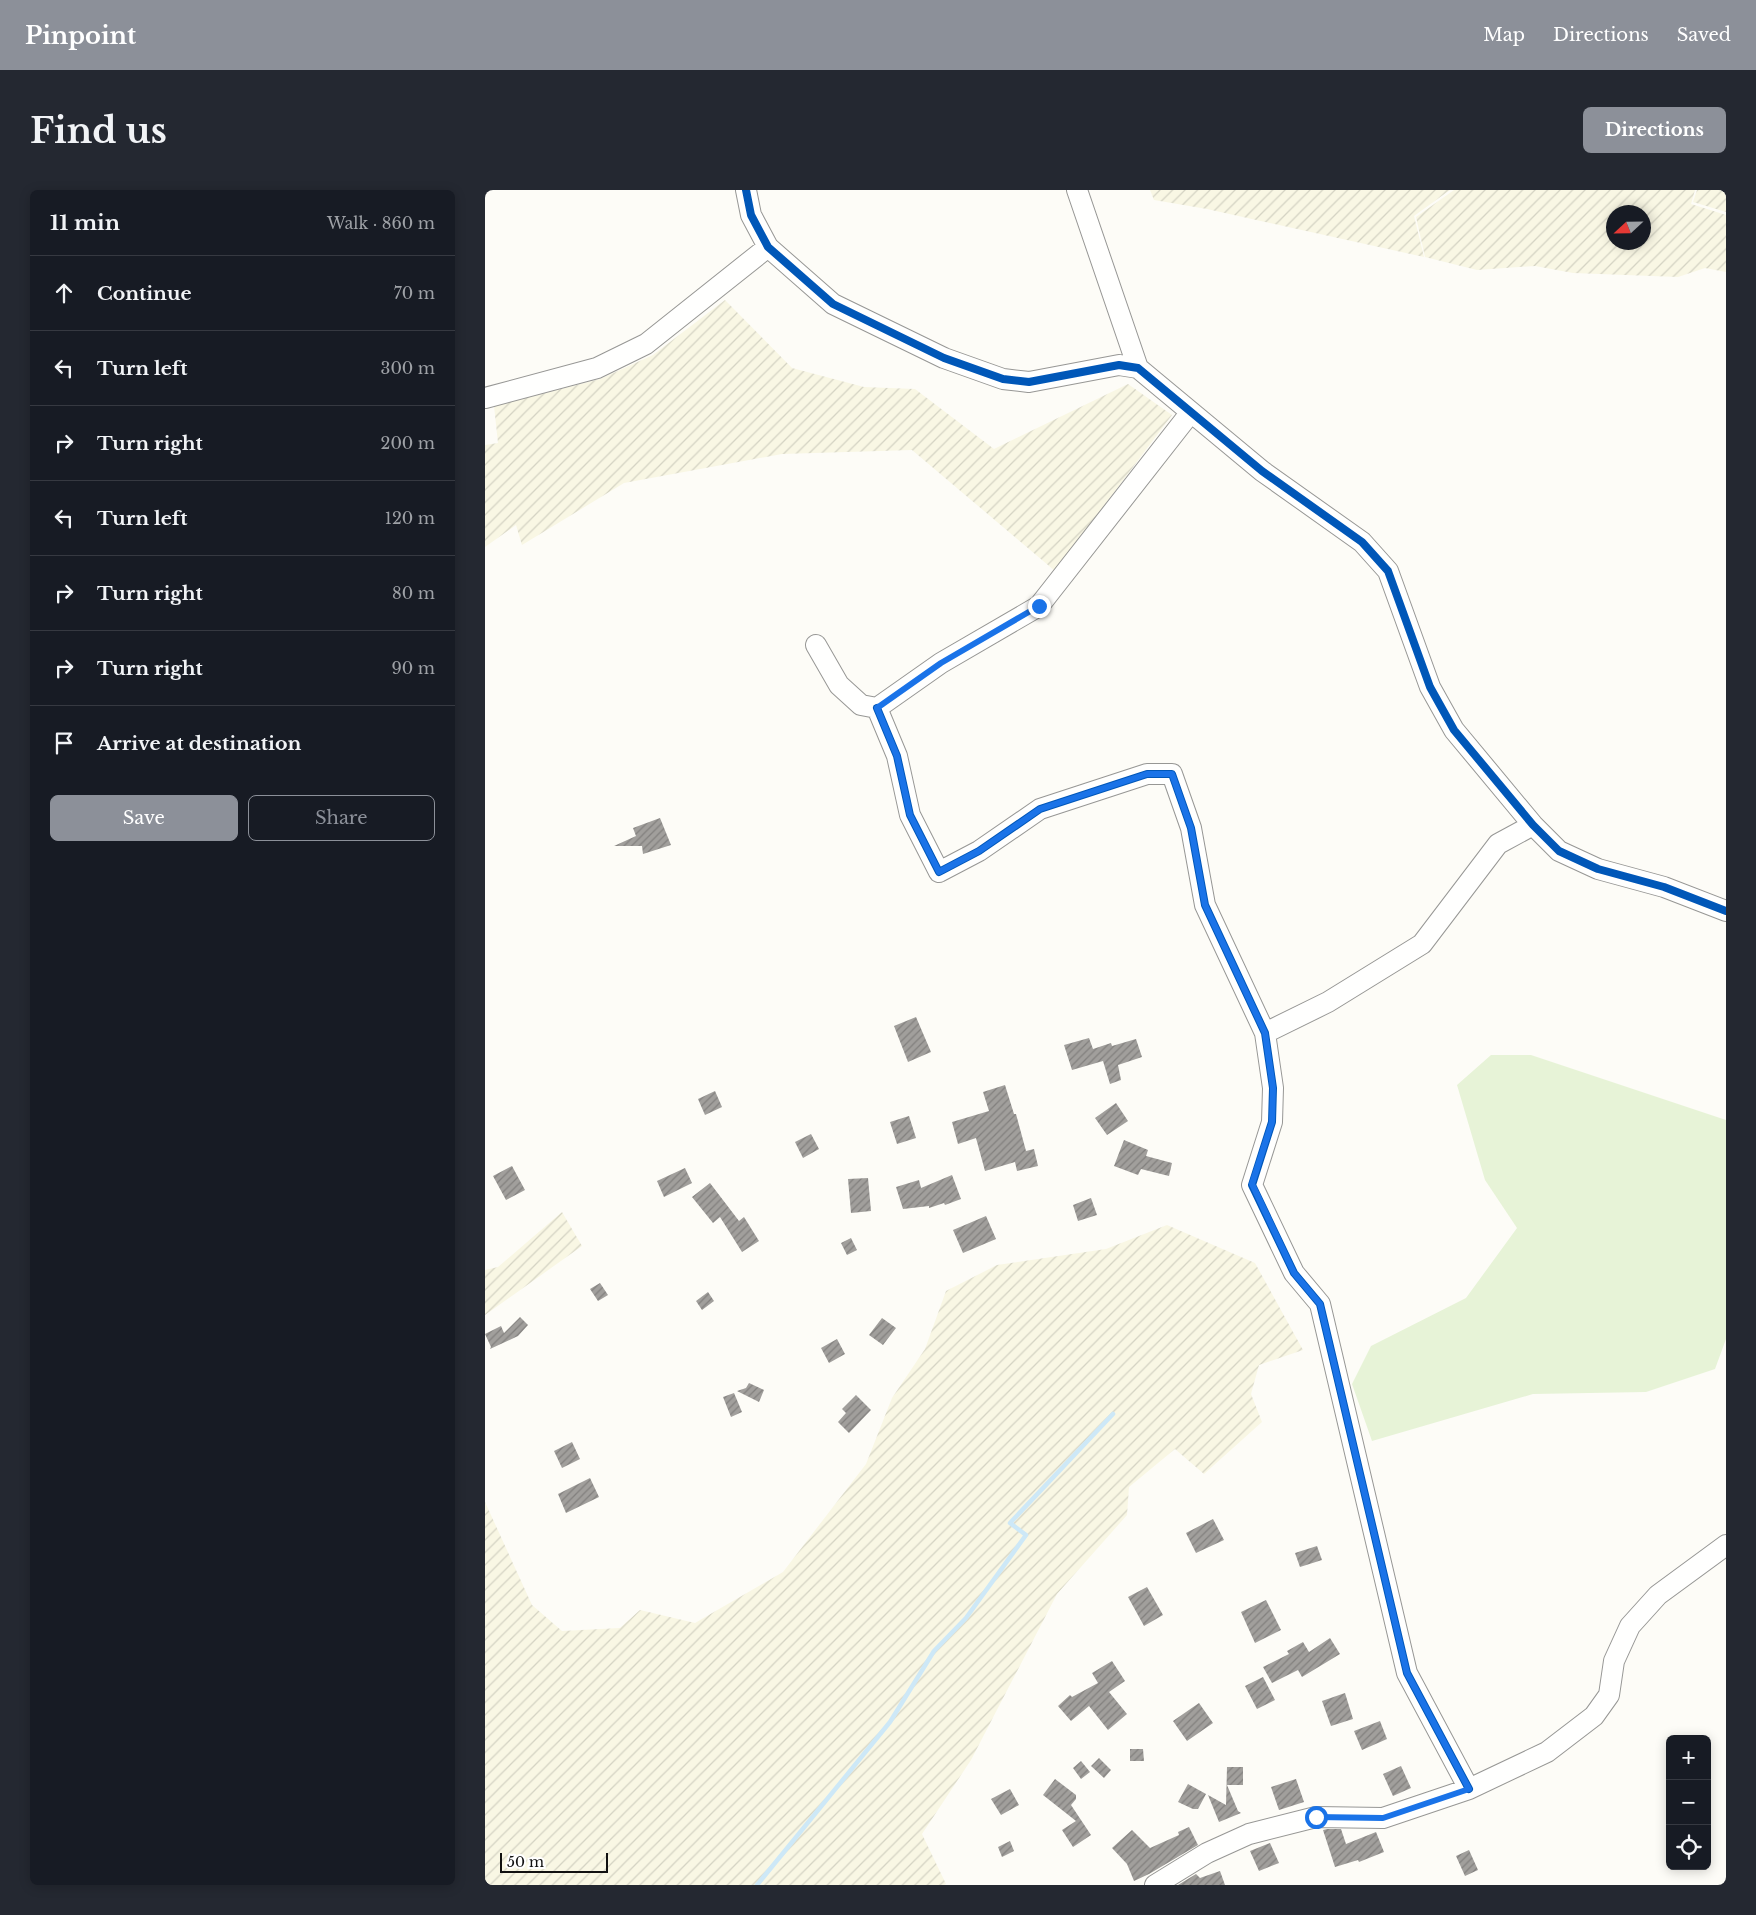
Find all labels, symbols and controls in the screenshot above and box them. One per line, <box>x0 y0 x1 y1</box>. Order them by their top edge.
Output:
text: Pinpoint <box>25 21 136 50</box>
text: Map <box>1483 24 1525 46</box>
text: Directions <box>1553 24 1649 46</box>
text: Saved <box>1677 24 1731 46</box>
button: Directions <box>1583 107 1726 153</box>
text: Find us <box>30 109 167 152</box>
north arrow <box>1606 205 1651 250</box>
text: 11 min <box>50 210 120 236</box>
text: Walk · 860 m <box>327 213 435 233</box>
icon: ahead <box>50 279 78 307</box>
text: Continue <box>97 282 192 305</box>
text: 70 m <box>394 283 435 303</box>
icon: left <box>50 354 78 382</box>
text: Turn left <box>97 357 188 380</box>
text: 300 m <box>381 358 435 378</box>
icon: right <box>50 429 78 457</box>
text: Turn right <box>97 432 203 455</box>
text: 200 m <box>381 433 435 453</box>
icon: left <box>50 504 78 532</box>
text: Turn left <box>97 507 188 530</box>
text: 120 m <box>385 508 435 528</box>
icon: right <box>50 579 78 607</box>
text: Turn right <box>97 582 203 605</box>
text: 80 m <box>392 583 435 603</box>
route end <box>1028 595 1051 618</box>
icon: right <box>50 654 78 682</box>
text: Turn right <box>97 657 203 680</box>
text: 90 m <box>392 658 435 678</box>
icon: arrive <box>50 729 78 757</box>
text: Arrive at destination <box>97 732 301 755</box>
button: Save <box>50 795 238 841</box>
button: Share <box>248 795 435 841</box>
map controls <box>1666 1735 1711 1870</box>
button: + <box>1666 1735 1711 1780</box>
button: − <box>1666 1780 1711 1825</box>
route start <box>1305 1806 1328 1829</box>
button: locate <box>1666 1825 1711 1870</box>
scale bar <box>500 1850 607 1873</box>
text: 50 m <box>507 1853 544 1871</box>

